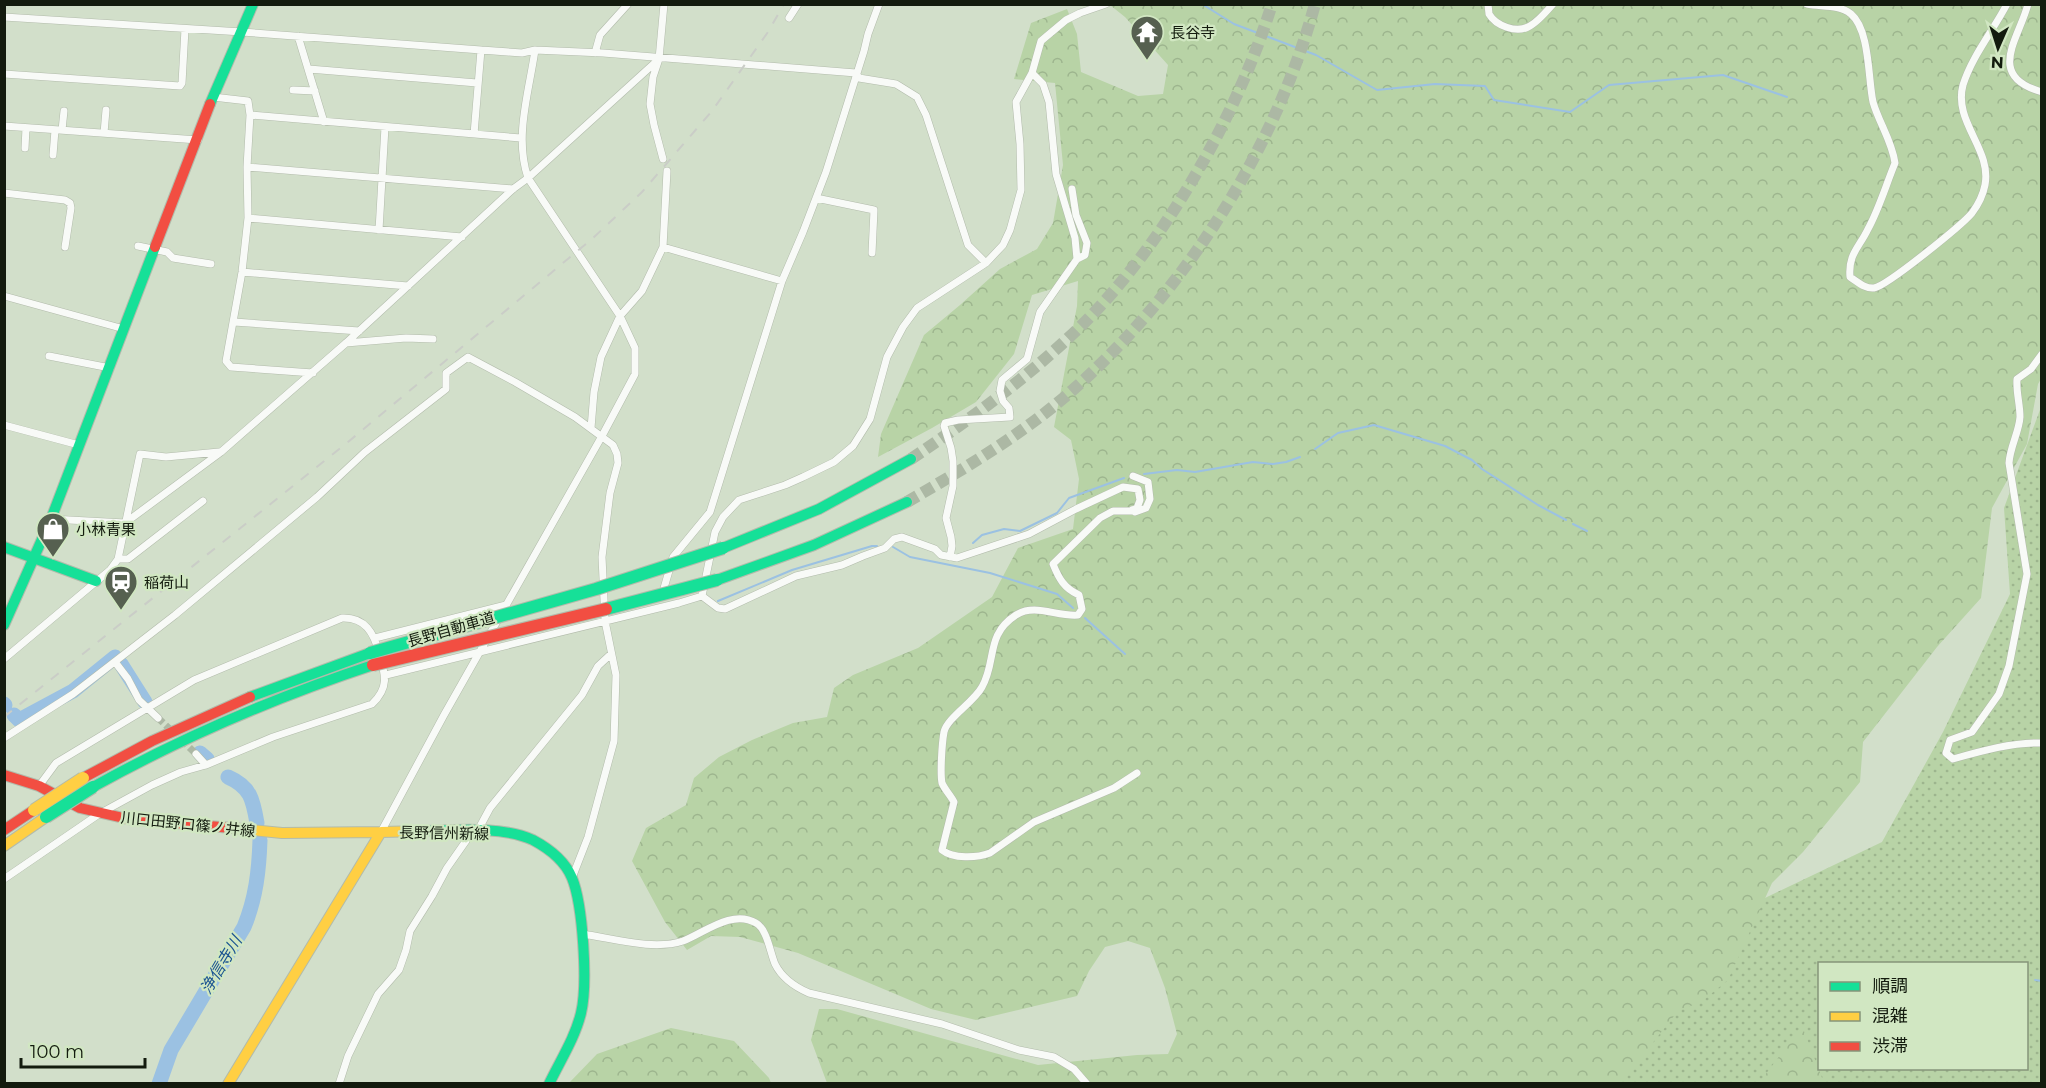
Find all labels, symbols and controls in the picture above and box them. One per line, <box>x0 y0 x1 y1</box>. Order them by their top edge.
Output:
temple icon: 長谷寺 <box>1129 14 1165 61</box>
north arrow <box>1968 18 2028 78</box>
place label: 長谷寺 <box>1170 23 1215 42</box>
text: N <box>1990 53 2004 72</box>
shop icon: 小林青果 <box>35 511 71 558</box>
place label: 小林青果 <box>76 520 136 539</box>
station icon: 稲荷山 <box>103 564 139 611</box>
place label: 稲荷山 <box>144 573 189 592</box>
street label: 長野自動車道 <box>405 607 497 651</box>
street label: 川口田野口篠ノ井線 <box>120 807 256 841</box>
street label: 長野信州新線 <box>399 823 489 843</box>
water label: 浄信寺川 <box>196 931 247 997</box>
legend <box>1818 962 2028 1070</box>
text: 順調 <box>1872 975 1908 997</box>
text: 混雑 <box>1872 1005 1908 1027</box>
scale bar <box>21 1031 146 1069</box>
text: 渋滞 <box>1872 1035 1908 1057</box>
text: 100 m <box>30 1041 84 1063</box>

